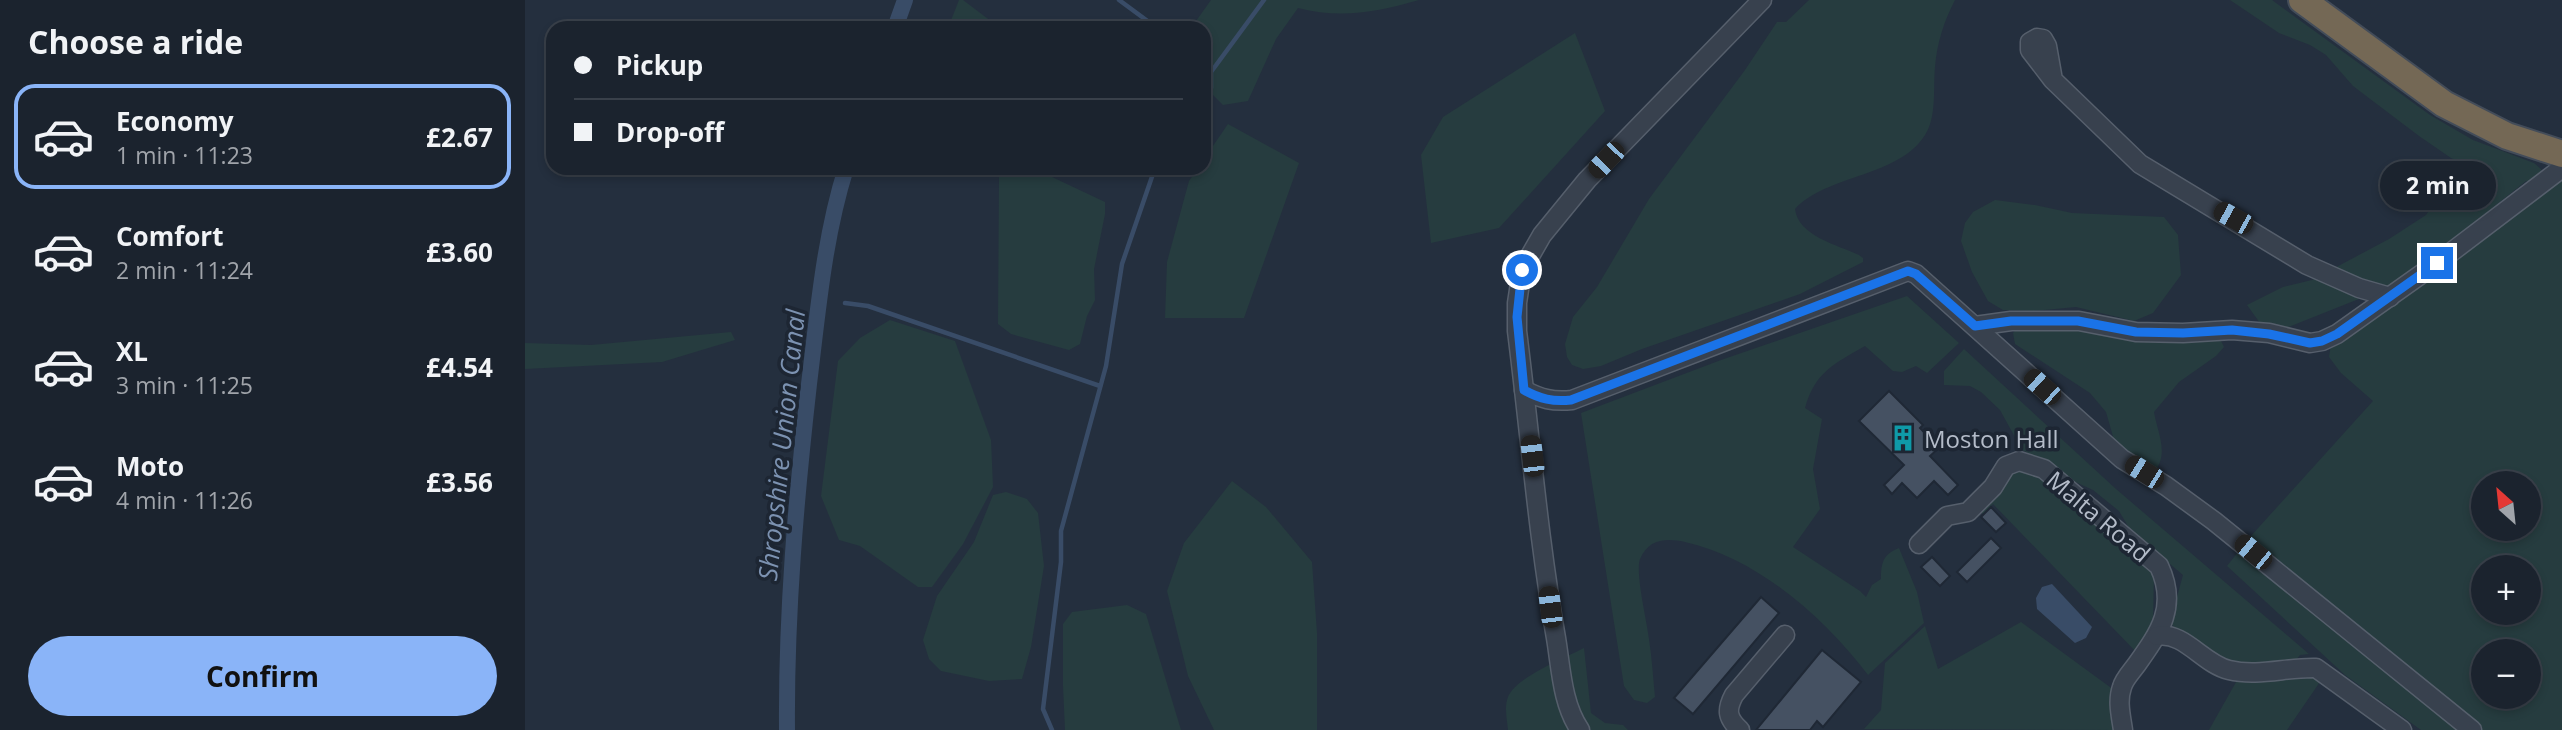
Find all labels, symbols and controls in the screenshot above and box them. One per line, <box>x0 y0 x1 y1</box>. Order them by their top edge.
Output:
text: Choose a ride <box>28 20 243 63</box>
text: Pickup <box>616 47 703 83</box>
text: Economy <box>116 103 234 139</box>
icon: car <box>32 105 95 168</box>
text: Drop-off <box>616 114 724 150</box>
text: £2.67 <box>426 119 493 155</box>
car <box>1584 138 1629 182</box>
text: 1 min · 11:23 <box>116 139 253 171</box>
callout: 2 min <box>2379 162 2495 210</box>
text: 2 min <box>2406 169 2470 201</box>
car <box>2210 199 2257 237</box>
text: Comfort <box>116 218 223 254</box>
icon: car <box>32 220 95 283</box>
text: £3.60 <box>426 234 493 270</box>
route end <box>2421 247 2453 279</box>
text: 2 min · 11:24 <box>116 254 253 286</box>
route start <box>1506 254 1538 286</box>
water label: Shropshire Union Canal <box>749 306 813 582</box>
text: XL <box>116 333 148 369</box>
icon: car <box>32 335 95 398</box>
text: £4.54 <box>426 349 493 385</box>
car <box>2020 365 2065 409</box>
text: 3 min · 11:25 <box>116 369 253 401</box>
place label: Moston Hall <box>1924 422 2059 455</box>
building icon: Moston Hall <box>1888 423 1918 453</box>
car <box>1520 434 1545 478</box>
text: Moto <box>116 448 184 484</box>
icon: car <box>32 450 95 513</box>
car <box>2121 452 2168 492</box>
street label: Malta Road <box>2040 463 2158 569</box>
text: £3.56 <box>426 464 493 500</box>
north arrow <box>2471 471 2541 541</box>
map controls <box>2471 471 2541 709</box>
text: 4 min · 11:26 <box>116 484 253 516</box>
car <box>2231 531 2276 573</box>
button: + <box>2471 555 2541 625</box>
car <box>1538 585 1563 629</box>
button: Confirm <box>28 636 497 716</box>
button: − <box>2471 639 2541 709</box>

